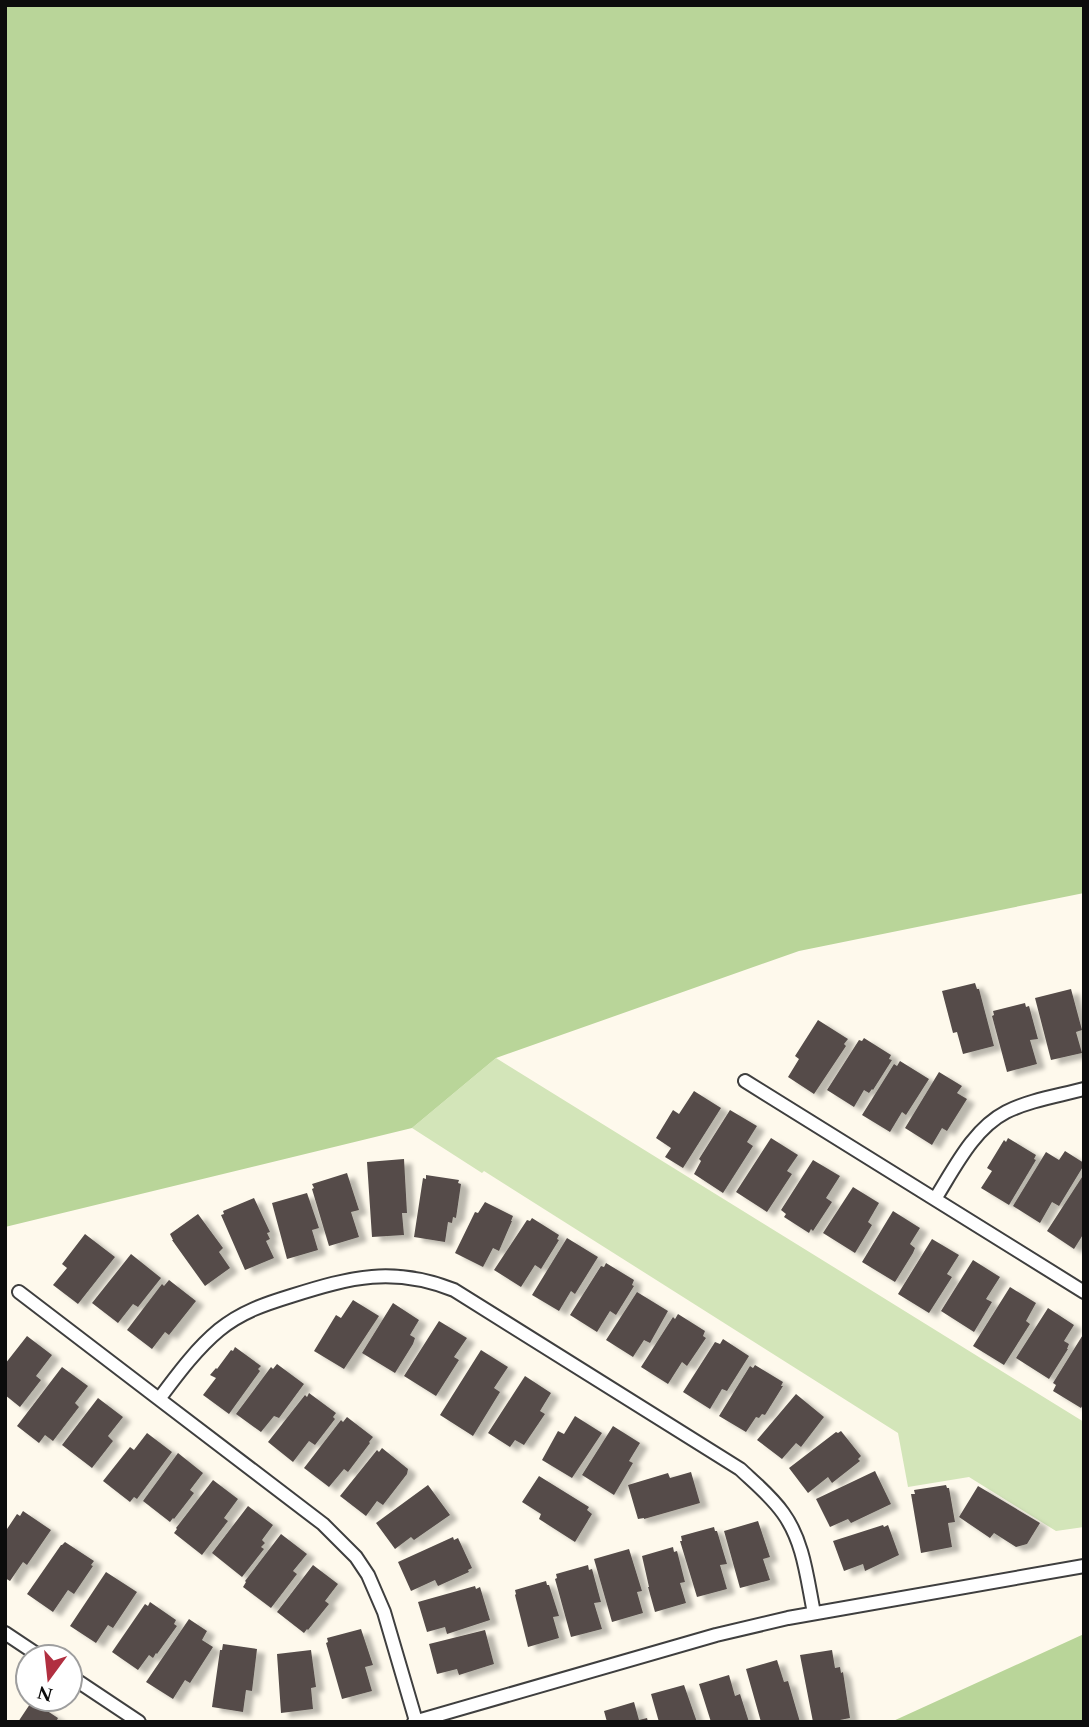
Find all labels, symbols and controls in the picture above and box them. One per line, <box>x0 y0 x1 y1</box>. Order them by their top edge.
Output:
north arrow <box>14 1643 84 1713</box>
text: N <box>34 1677 56 1709</box>

